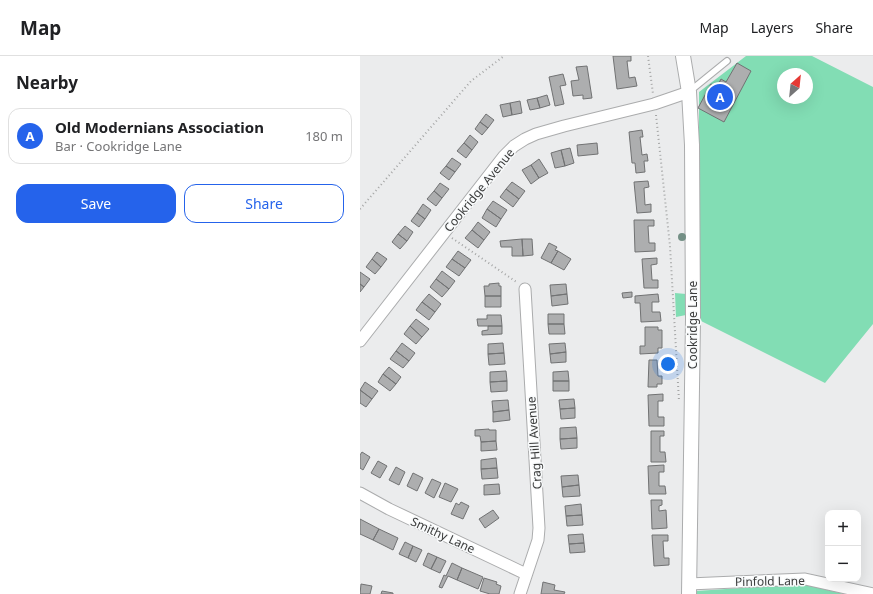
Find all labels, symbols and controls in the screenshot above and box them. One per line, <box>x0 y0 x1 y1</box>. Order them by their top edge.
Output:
text: Map <box>20 15 61 41</box>
text: Map <box>700 18 729 37</box>
text: Layers <box>751 18 793 37</box>
text: Share <box>815 18 853 37</box>
north arrow <box>777 68 813 104</box>
text: Nearby <box>16 71 78 94</box>
pin: A <box>707 82 733 112</box>
text: Old Modernians Association <box>55 117 264 137</box>
text: A <box>26 127 35 145</box>
text: 180 m <box>305 127 343 145</box>
text: Bar · Cookridge Lane <box>55 137 182 155</box>
street label: Cookridge Avenue <box>440 144 518 236</box>
button: Save <box>16 184 176 223</box>
button: Share <box>184 184 344 223</box>
street label: Cookridge Lane <box>684 281 701 369</box>
your location <box>658 354 678 374</box>
street label: Crag Hill Avenue <box>522 396 546 490</box>
map controls <box>825 510 861 582</box>
button: + <box>825 510 861 546</box>
street label: Smithy Lane <box>408 513 478 557</box>
button: − <box>825 546 861 582</box>
street label: Pinfold Lane <box>735 572 805 590</box>

